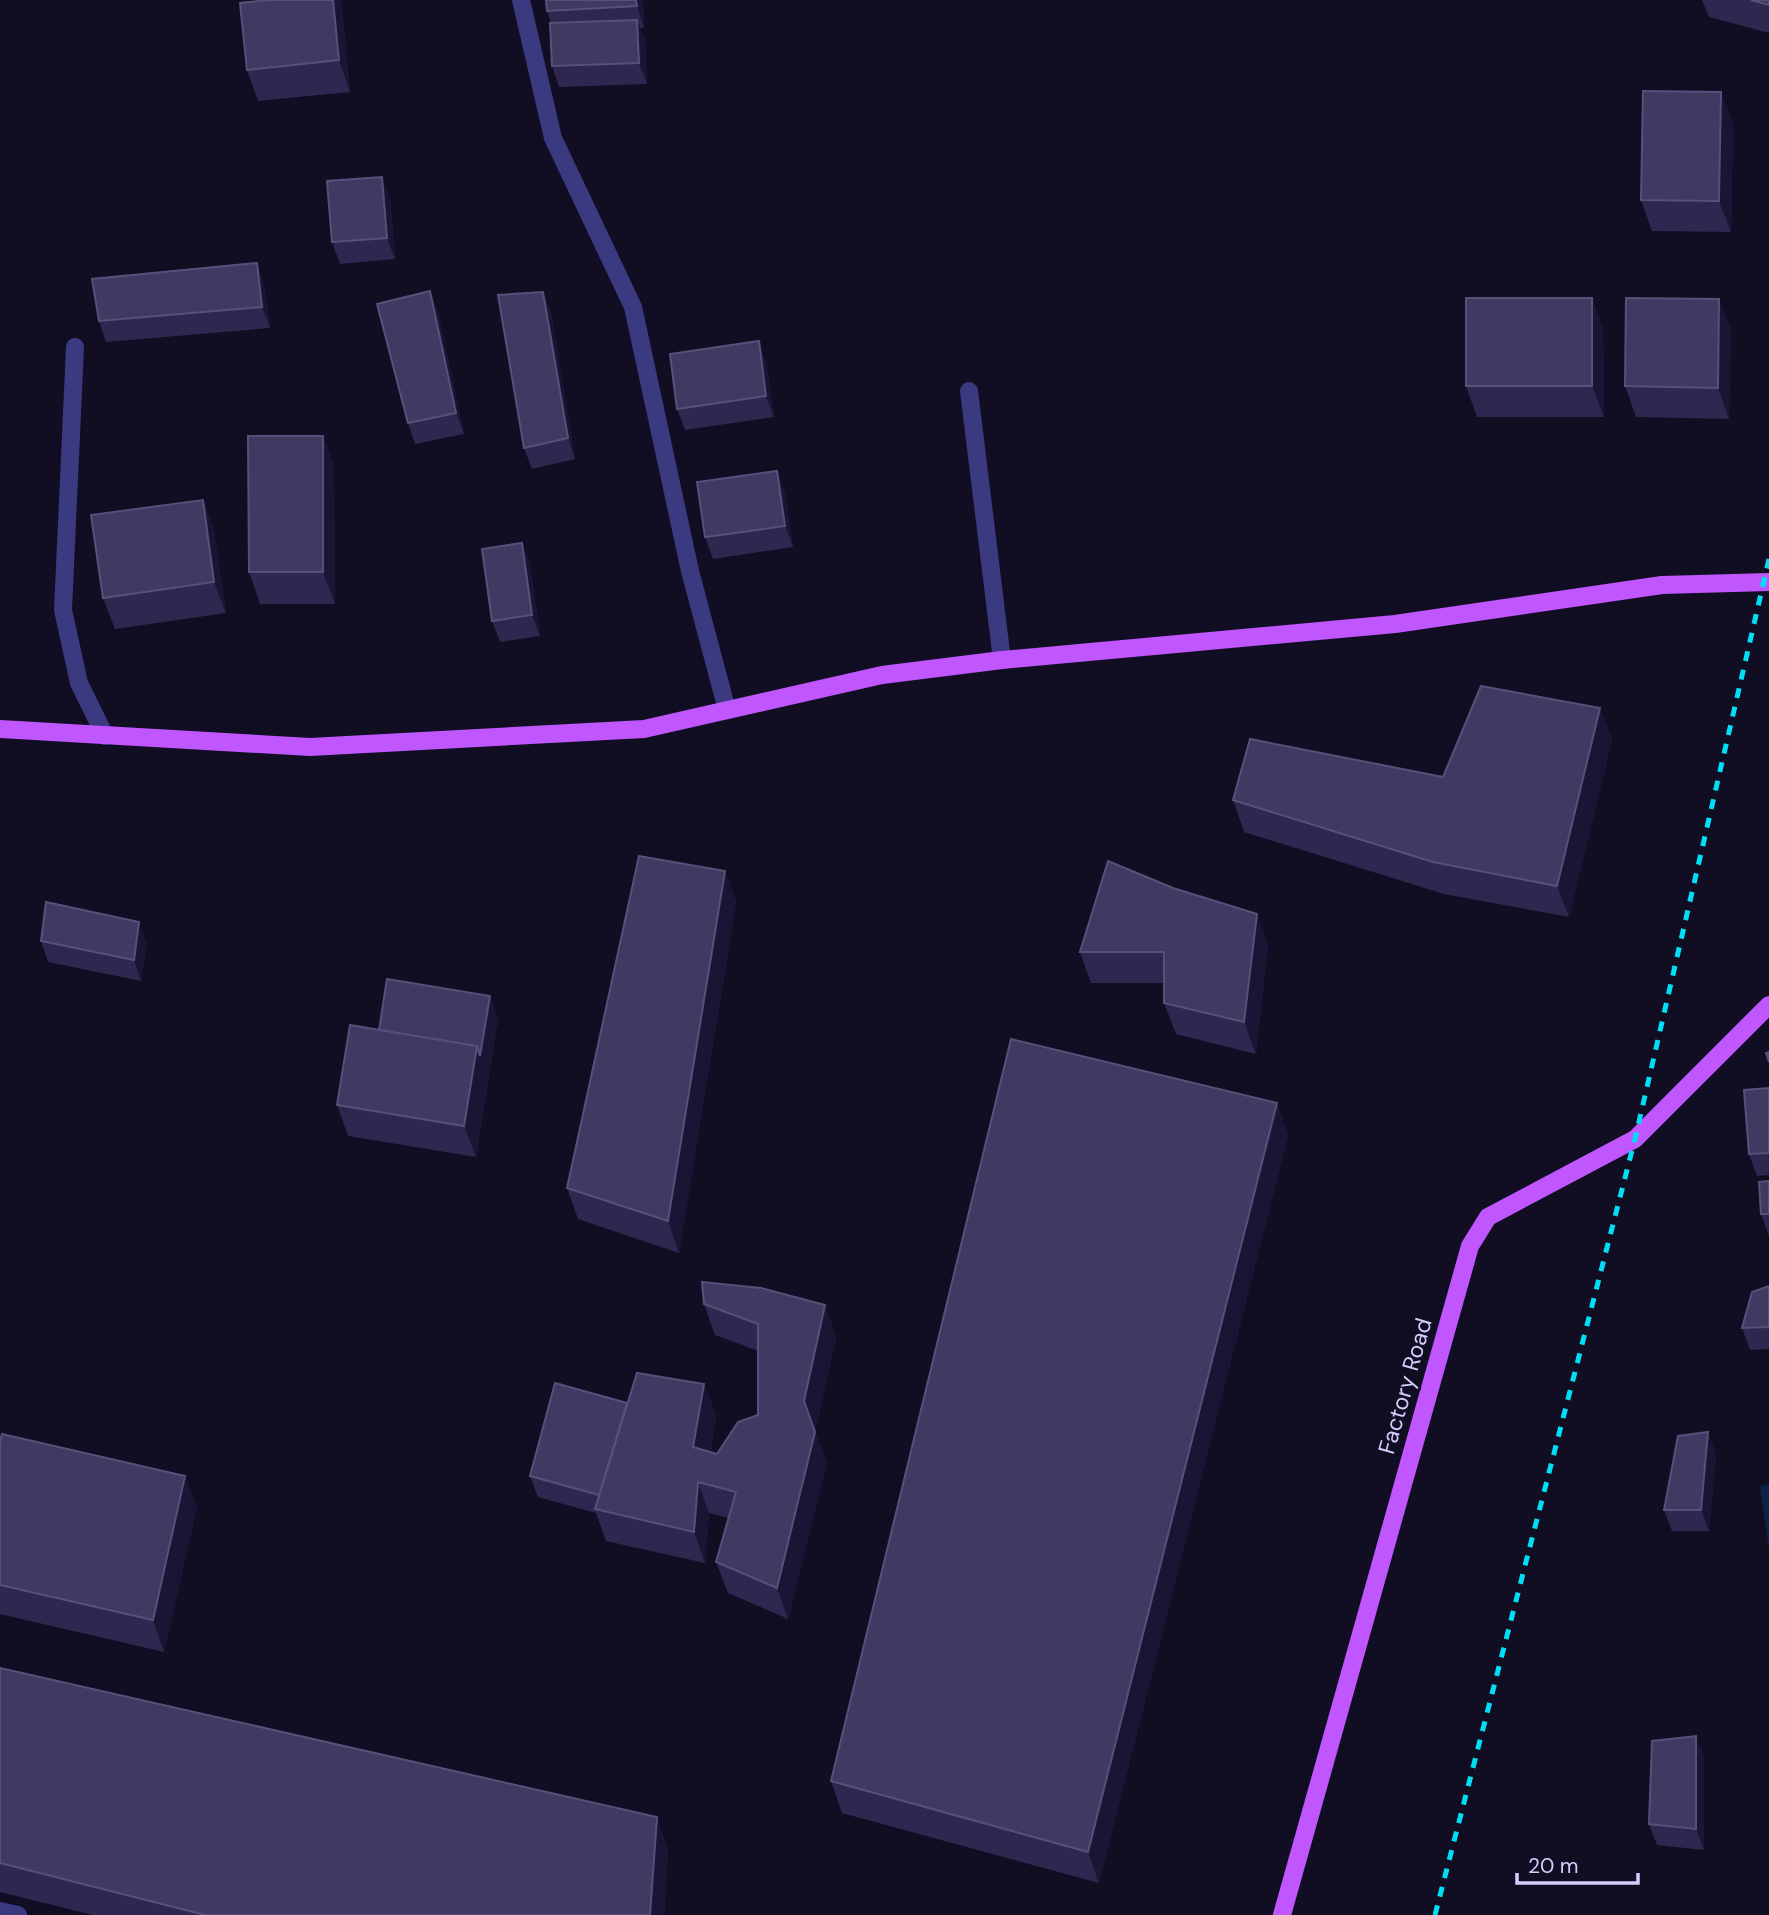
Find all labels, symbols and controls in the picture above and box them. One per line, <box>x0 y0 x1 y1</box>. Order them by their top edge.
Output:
street label: Factory Road <box>1371 1314 1439 1458</box>
scale bar <box>1517 1842 1638 1886</box>
text: 20 m <box>1528 1852 1579 1880</box>

